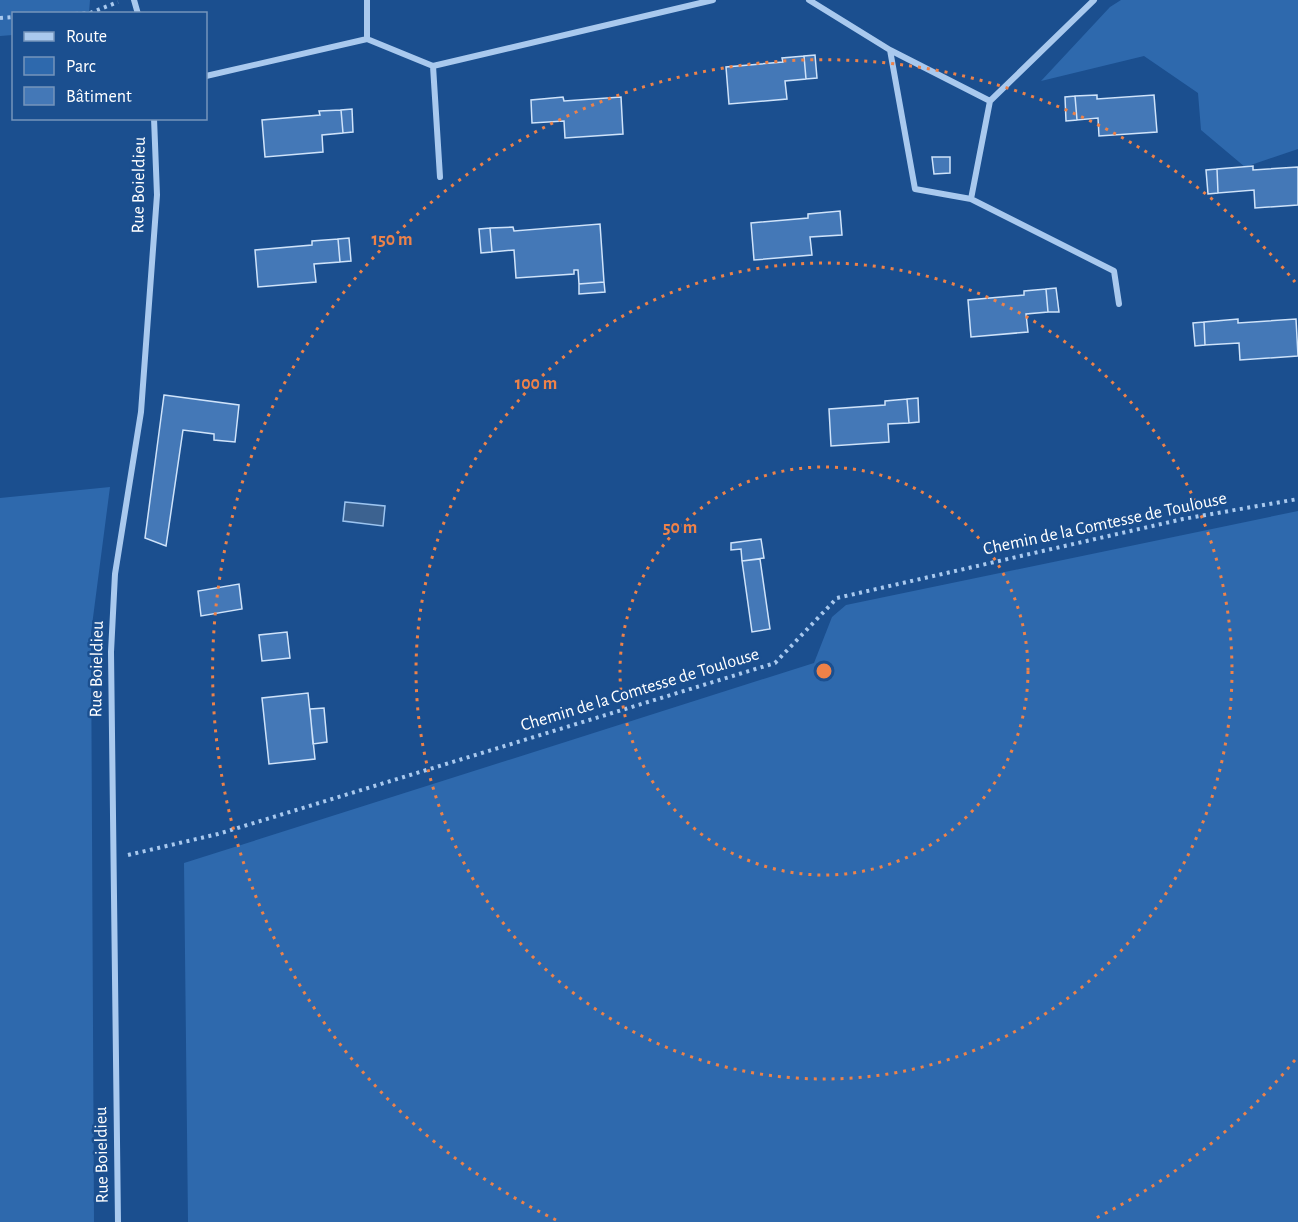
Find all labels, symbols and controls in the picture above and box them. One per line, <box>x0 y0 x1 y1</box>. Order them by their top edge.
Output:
legend <box>12 12 207 120</box>
text: Route <box>66 28 107 46</box>
text: Parc <box>66 58 96 76</box>
text: Bâtiment <box>66 88 132 106</box>
street label: Rue Boieldieu <box>129 137 149 233</box>
text: 150 m <box>372 231 412 249</box>
text: 100 m <box>515 375 557 393</box>
street label: Chemin de la Comtesse de Toulouse <box>982 489 1228 559</box>
text: 50 m <box>663 519 697 537</box>
street label: Rue Boieldieu <box>87 621 107 717</box>
street label: Chemin de la Comtesse de Toulouse <box>519 645 761 735</box>
centre of rings <box>814 661 834 681</box>
street label: Rue Boieldieu <box>92 1107 112 1203</box>

